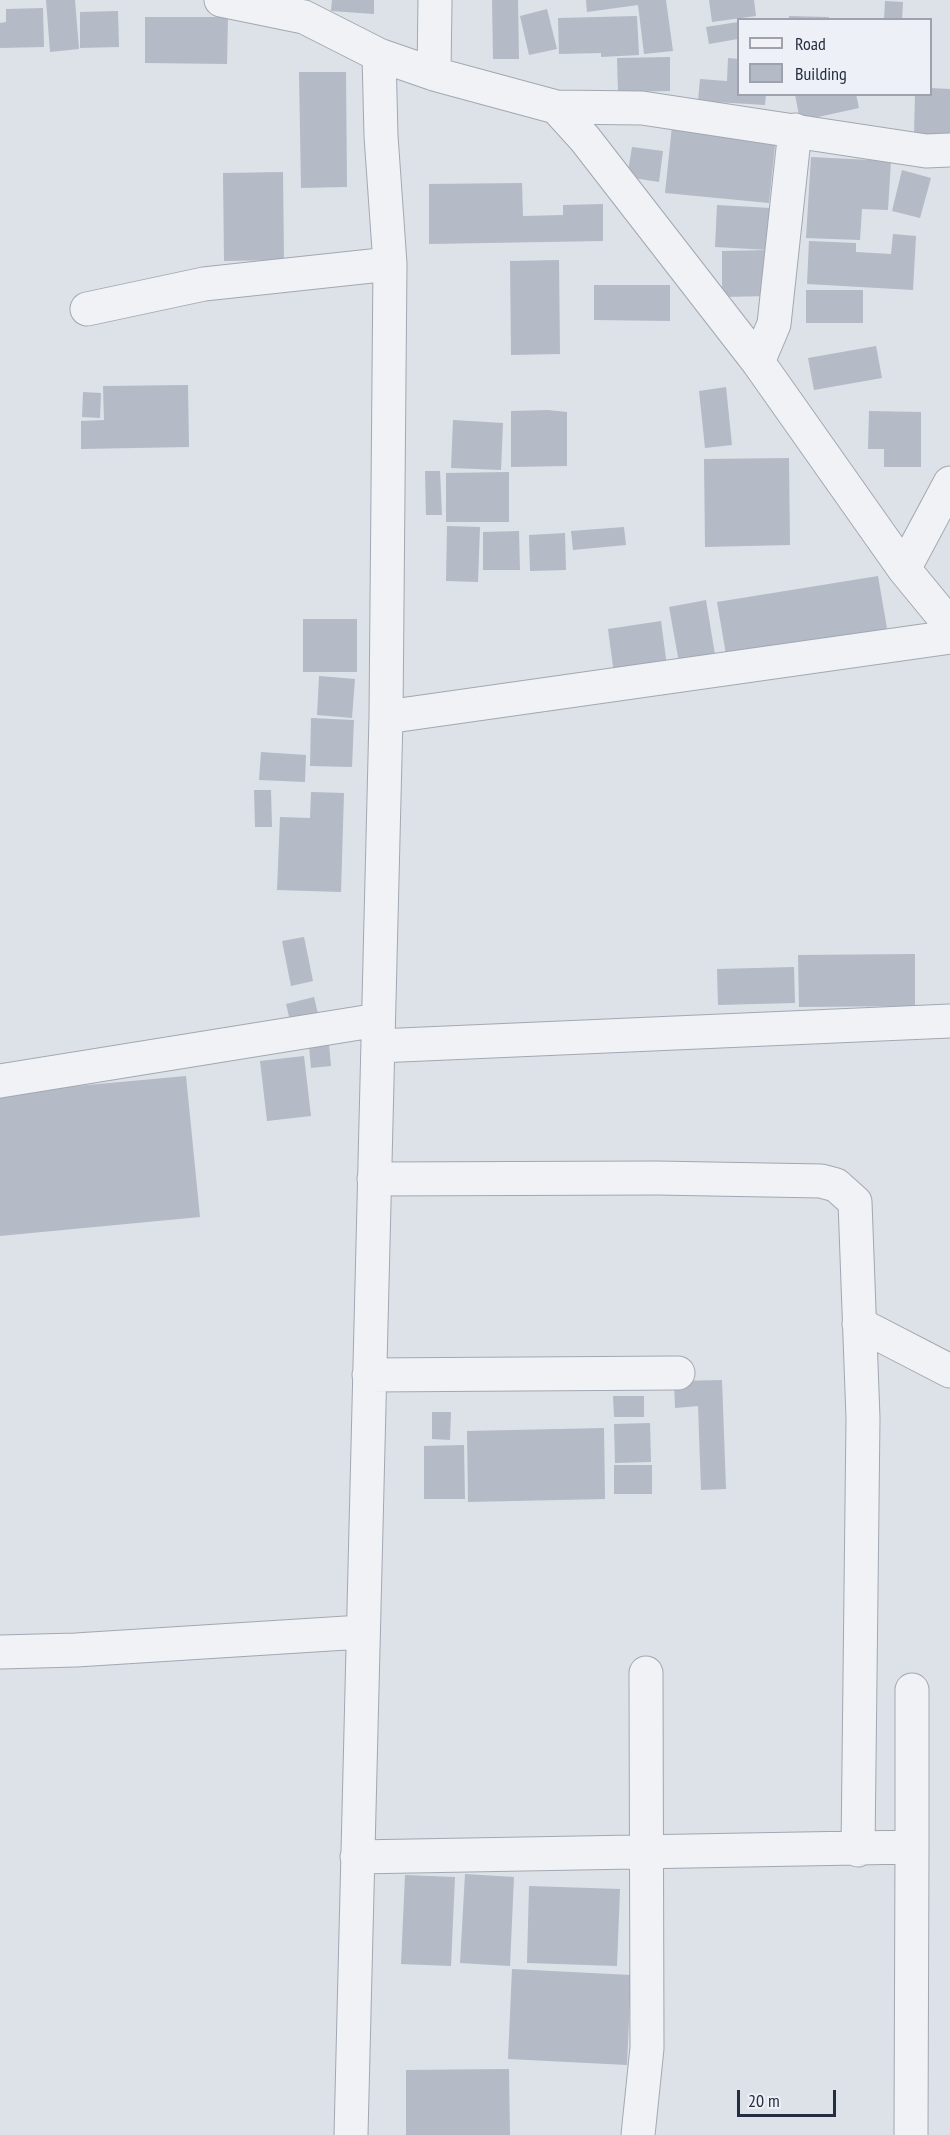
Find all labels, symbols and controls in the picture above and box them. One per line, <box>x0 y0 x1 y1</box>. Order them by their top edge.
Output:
legend <box>737 18 932 96</box>
text: Road <box>795 32 826 55</box>
text: Building <box>795 62 847 85</box>
scale bar <box>740 2078 839 2116</box>
text: 20 m <box>748 2089 780 2112</box>

